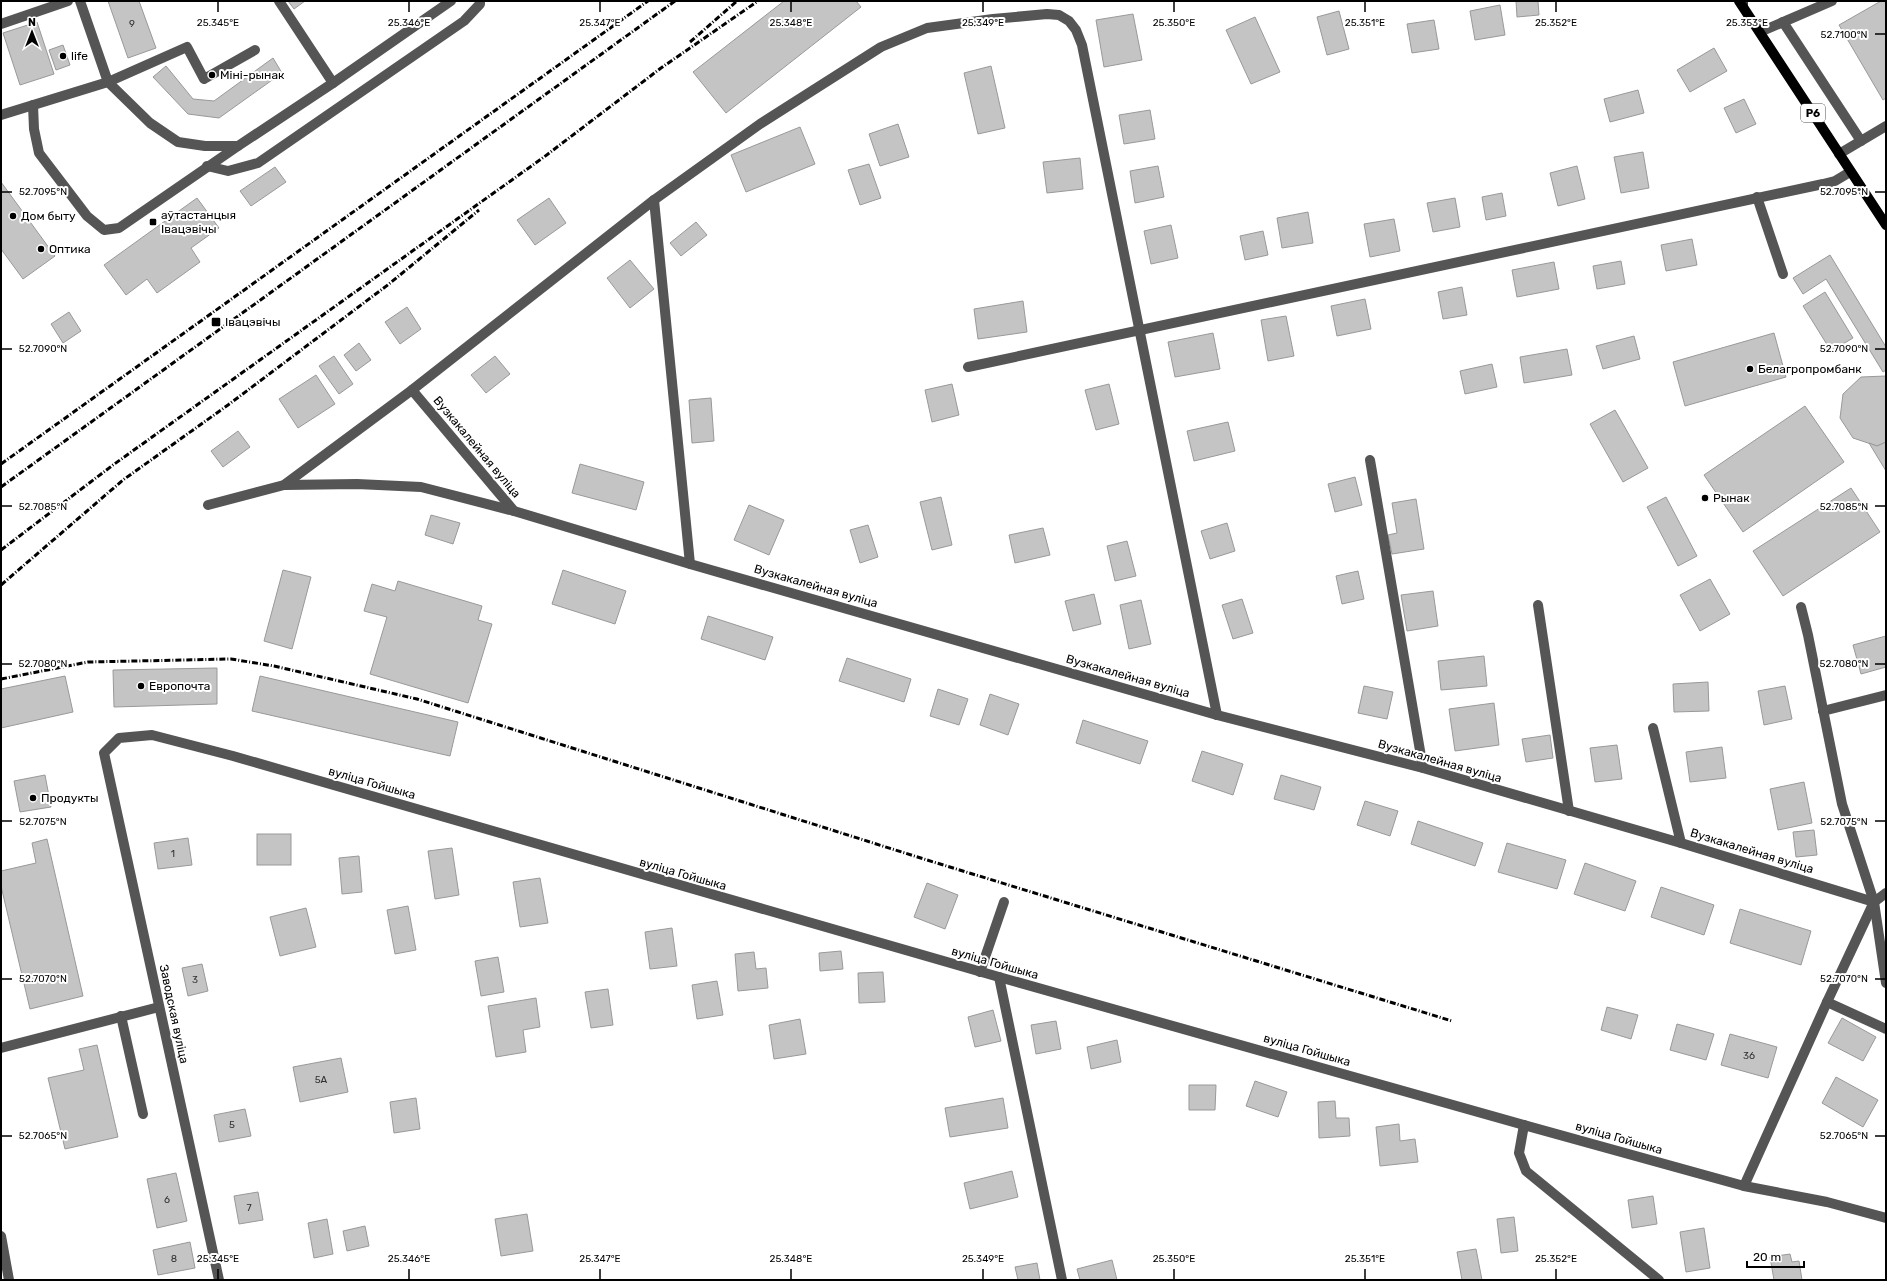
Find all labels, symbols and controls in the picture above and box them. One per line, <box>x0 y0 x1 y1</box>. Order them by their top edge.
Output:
north arrow <box>12 12 52 52</box>
text: N <box>28 16 36 29</box>
text: 25.345°E <box>197 17 239 29</box>
text: 25.346°E <box>388 17 430 29</box>
text: 25.347°E <box>579 17 621 29</box>
text: 25.348°E <box>770 17 812 29</box>
text: 25.349°E <box>962 17 1004 29</box>
text: 25.350°E <box>1153 17 1195 29</box>
text: 25.351°E <box>1345 17 1385 29</box>
text: 25.352°E <box>1535 17 1577 29</box>
text: 25.353°E <box>1726 17 1768 29</box>
house number: 9 <box>129 18 135 30</box>
text: 52.7100°N <box>1821 29 1868 41</box>
place label: life <box>71 49 88 63</box>
marker: life <box>58 51 68 61</box>
place label: Міні-рынак <box>220 68 285 82</box>
marker: Міні-рынак <box>207 70 217 80</box>
road number: Р6 <box>1801 104 1825 122</box>
text: 52.7095°N <box>19 186 67 198</box>
text: 52.7095°N <box>1820 186 1868 198</box>
place label: аўтастанцыя Івацэвічы <box>161 208 236 236</box>
place label: Дом быту <box>21 209 76 223</box>
marker: Дом быту <box>8 211 18 221</box>
marker: аўтастанцыя Івацэвічы <box>148 217 158 227</box>
place label: Оптика <box>49 242 91 256</box>
marker: Оптика <box>36 244 46 254</box>
place label: Івацэвічы <box>225 315 280 329</box>
marker: Івацэвічы <box>210 316 222 328</box>
text: 52.7090°N <box>19 343 67 355</box>
text: 52.7090°N <box>1820 343 1868 355</box>
place label: Белагропромбанк <box>1758 362 1862 376</box>
marker: Белагропромбанк <box>1745 364 1755 374</box>
street label: Вузкакалейная вуліца <box>430 393 524 501</box>
place label: Рынак <box>1713 491 1750 505</box>
marker: Рынак <box>1700 493 1710 503</box>
text: 52.7085°N <box>19 501 67 513</box>
text: 52.7085°N <box>1820 501 1868 513</box>
street label: Вузкакалейная вуліца <box>753 562 879 610</box>
street label: Вузкакалейная вуліца <box>1065 652 1191 700</box>
text: 52.7080°N <box>18 658 68 670</box>
text: 52.7080°N <box>1819 658 1869 670</box>
place label: Европочта <box>149 679 210 693</box>
marker: Европочта <box>136 681 146 691</box>
street label: Вузкакалейная вуліца <box>1377 737 1503 785</box>
street label: вуліца Гойшыка <box>327 764 417 802</box>
place label: Продукты <box>41 791 98 805</box>
marker: Продукты <box>28 793 38 803</box>
text: 52.7075°N <box>19 816 67 828</box>
text: 52.7075°N <box>1820 816 1868 828</box>
street label: Вузкакалейная вуліца <box>1689 826 1815 876</box>
house number: 1 <box>171 848 175 860</box>
street label: вуліца Гойшыка <box>638 855 728 893</box>
street label: вуліца Гойшыка <box>950 944 1040 982</box>
street label: Заводская вуліца <box>157 963 191 1065</box>
text: 52.7070°N <box>19 973 67 985</box>
text: 52.7070°N <box>1820 973 1868 985</box>
house number: 3 <box>192 974 198 986</box>
street label: вуліца Гойшыка <box>1262 1031 1352 1069</box>
house number: 36 <box>1743 1050 1755 1062</box>
house number: 5А <box>315 1074 328 1086</box>
house number: 5 <box>229 1119 235 1131</box>
street label: вуліца Гойшыка <box>1574 1119 1664 1157</box>
text: 52.7065°N <box>19 1130 67 1142</box>
text: 52.7065°N <box>1820 1130 1868 1142</box>
house number: 6 <box>164 1194 170 1206</box>
house number: 7 <box>246 1202 252 1214</box>
scale bar <box>1747 1243 1804 1269</box>
text: 20 m <box>1753 1250 1781 1264</box>
house number: 8 <box>171 1253 177 1265</box>
text: 25.345°E <box>197 1253 239 1265</box>
text: 25.346°E <box>388 1253 430 1265</box>
text: 25.347°E <box>579 1253 621 1265</box>
text: 25.348°E <box>770 1253 812 1265</box>
text: 25.349°E <box>962 1253 1004 1265</box>
text: 25.350°E <box>1153 1253 1195 1265</box>
text: 25.351°E <box>1345 1253 1385 1265</box>
text: 25.352°E <box>1535 1253 1577 1265</box>

